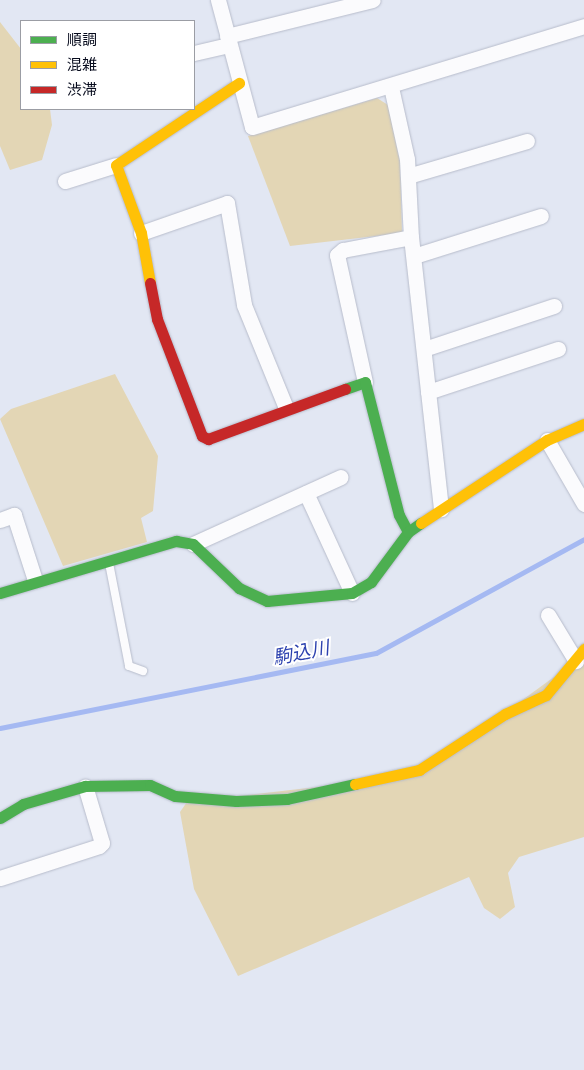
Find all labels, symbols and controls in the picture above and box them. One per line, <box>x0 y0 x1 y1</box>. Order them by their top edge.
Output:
legend <box>20 20 195 110</box>
text: 順調 <box>67 29 97 50</box>
text: 混雑 <box>67 54 97 75</box>
text: 渋滞 <box>67 79 97 100</box>
water label: 駒込川 <box>271 636 331 670</box>

